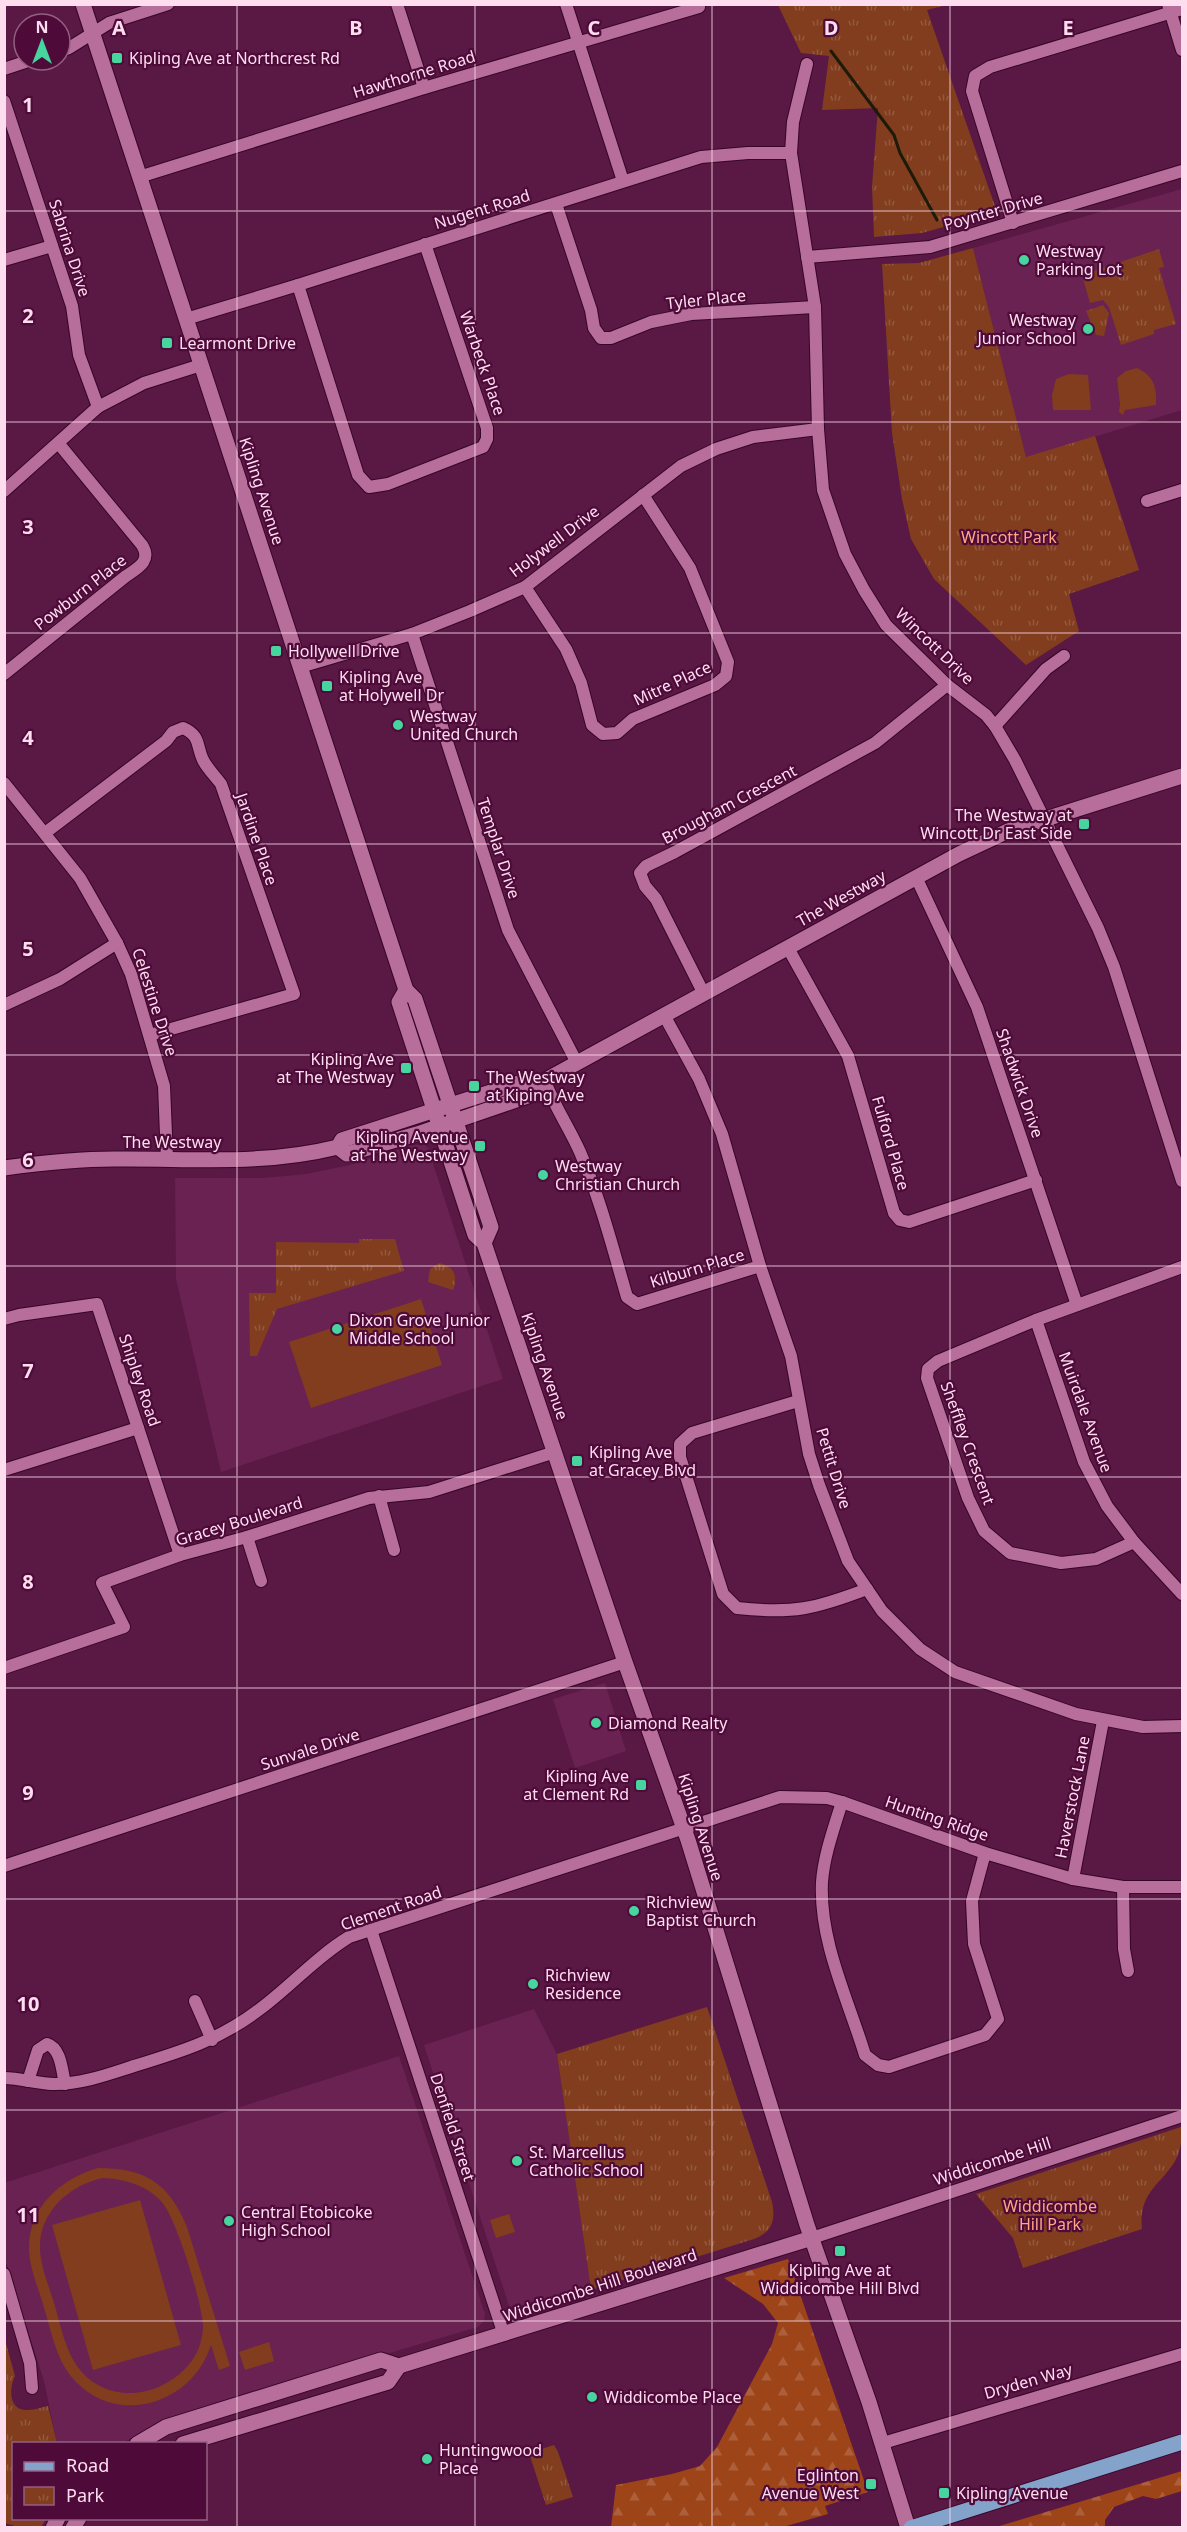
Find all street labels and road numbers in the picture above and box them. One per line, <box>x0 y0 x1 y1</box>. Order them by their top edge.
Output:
street label: Hawthorne Road <box>350 45 478 103</box>
street label: Nugent Road <box>431 184 533 234</box>
street label: Poynter Drive <box>941 186 1045 236</box>
street label: Sabrina Drive <box>44 197 96 299</box>
street label: Tyler Place <box>665 284 747 314</box>
street label: Warbeck Place <box>455 308 511 418</box>
street label: Kipling Avenue <box>234 434 290 548</box>
street label: Holywell Drive <box>504 500 604 582</box>
street label: Powburn Place <box>29 549 131 635</box>
street label: Wincott Drive <box>891 603 979 689</box>
street label: Mitre Place <box>630 655 714 711</box>
street label: Brougham Crescent <box>658 759 800 849</box>
street label: Jardine Place <box>230 788 283 888</box>
street label: Templar Drive <box>472 795 526 901</box>
street label: The Westway <box>792 864 890 932</box>
street label: Celestine Drive <box>127 945 183 1059</box>
street label: Shadwick Drive <box>991 1025 1049 1141</box>
street label: Fulford Place <box>867 1093 915 1193</box>
street label: The Westway <box>123 1131 222 1153</box>
street label: Kilburn Place <box>647 1243 747 1293</box>
street label: Kipling Avenue <box>516 1309 574 1423</box>
street label: Shipley Road <box>114 1331 166 1429</box>
street label: Muirdale Avenue <box>1054 1349 1118 1475</box>
street label: Sheffley Crescent <box>936 1378 1001 1508</box>
street label: Pettit Drive <box>811 1425 857 1511</box>
street label: Gracey Boulevard <box>173 1491 305 1551</box>
street label: Sunvale Drive <box>258 1723 362 1775</box>
street label: Haverstock Lane <box>1049 1734 1095 1860</box>
street label: Kipling Avenue <box>673 1770 729 1884</box>
street label: Hunting Ridge <box>882 1790 992 1846</box>
street label: Clement Road <box>338 1880 444 1936</box>
street label: Denfield Street <box>425 2070 481 2184</box>
street label: Widdicombe Hill <box>930 2132 1054 2190</box>
street label: Widdicombe Hill Boulevard <box>500 2243 700 2327</box>
street label: Dryden Way <box>981 2358 1076 2404</box>

